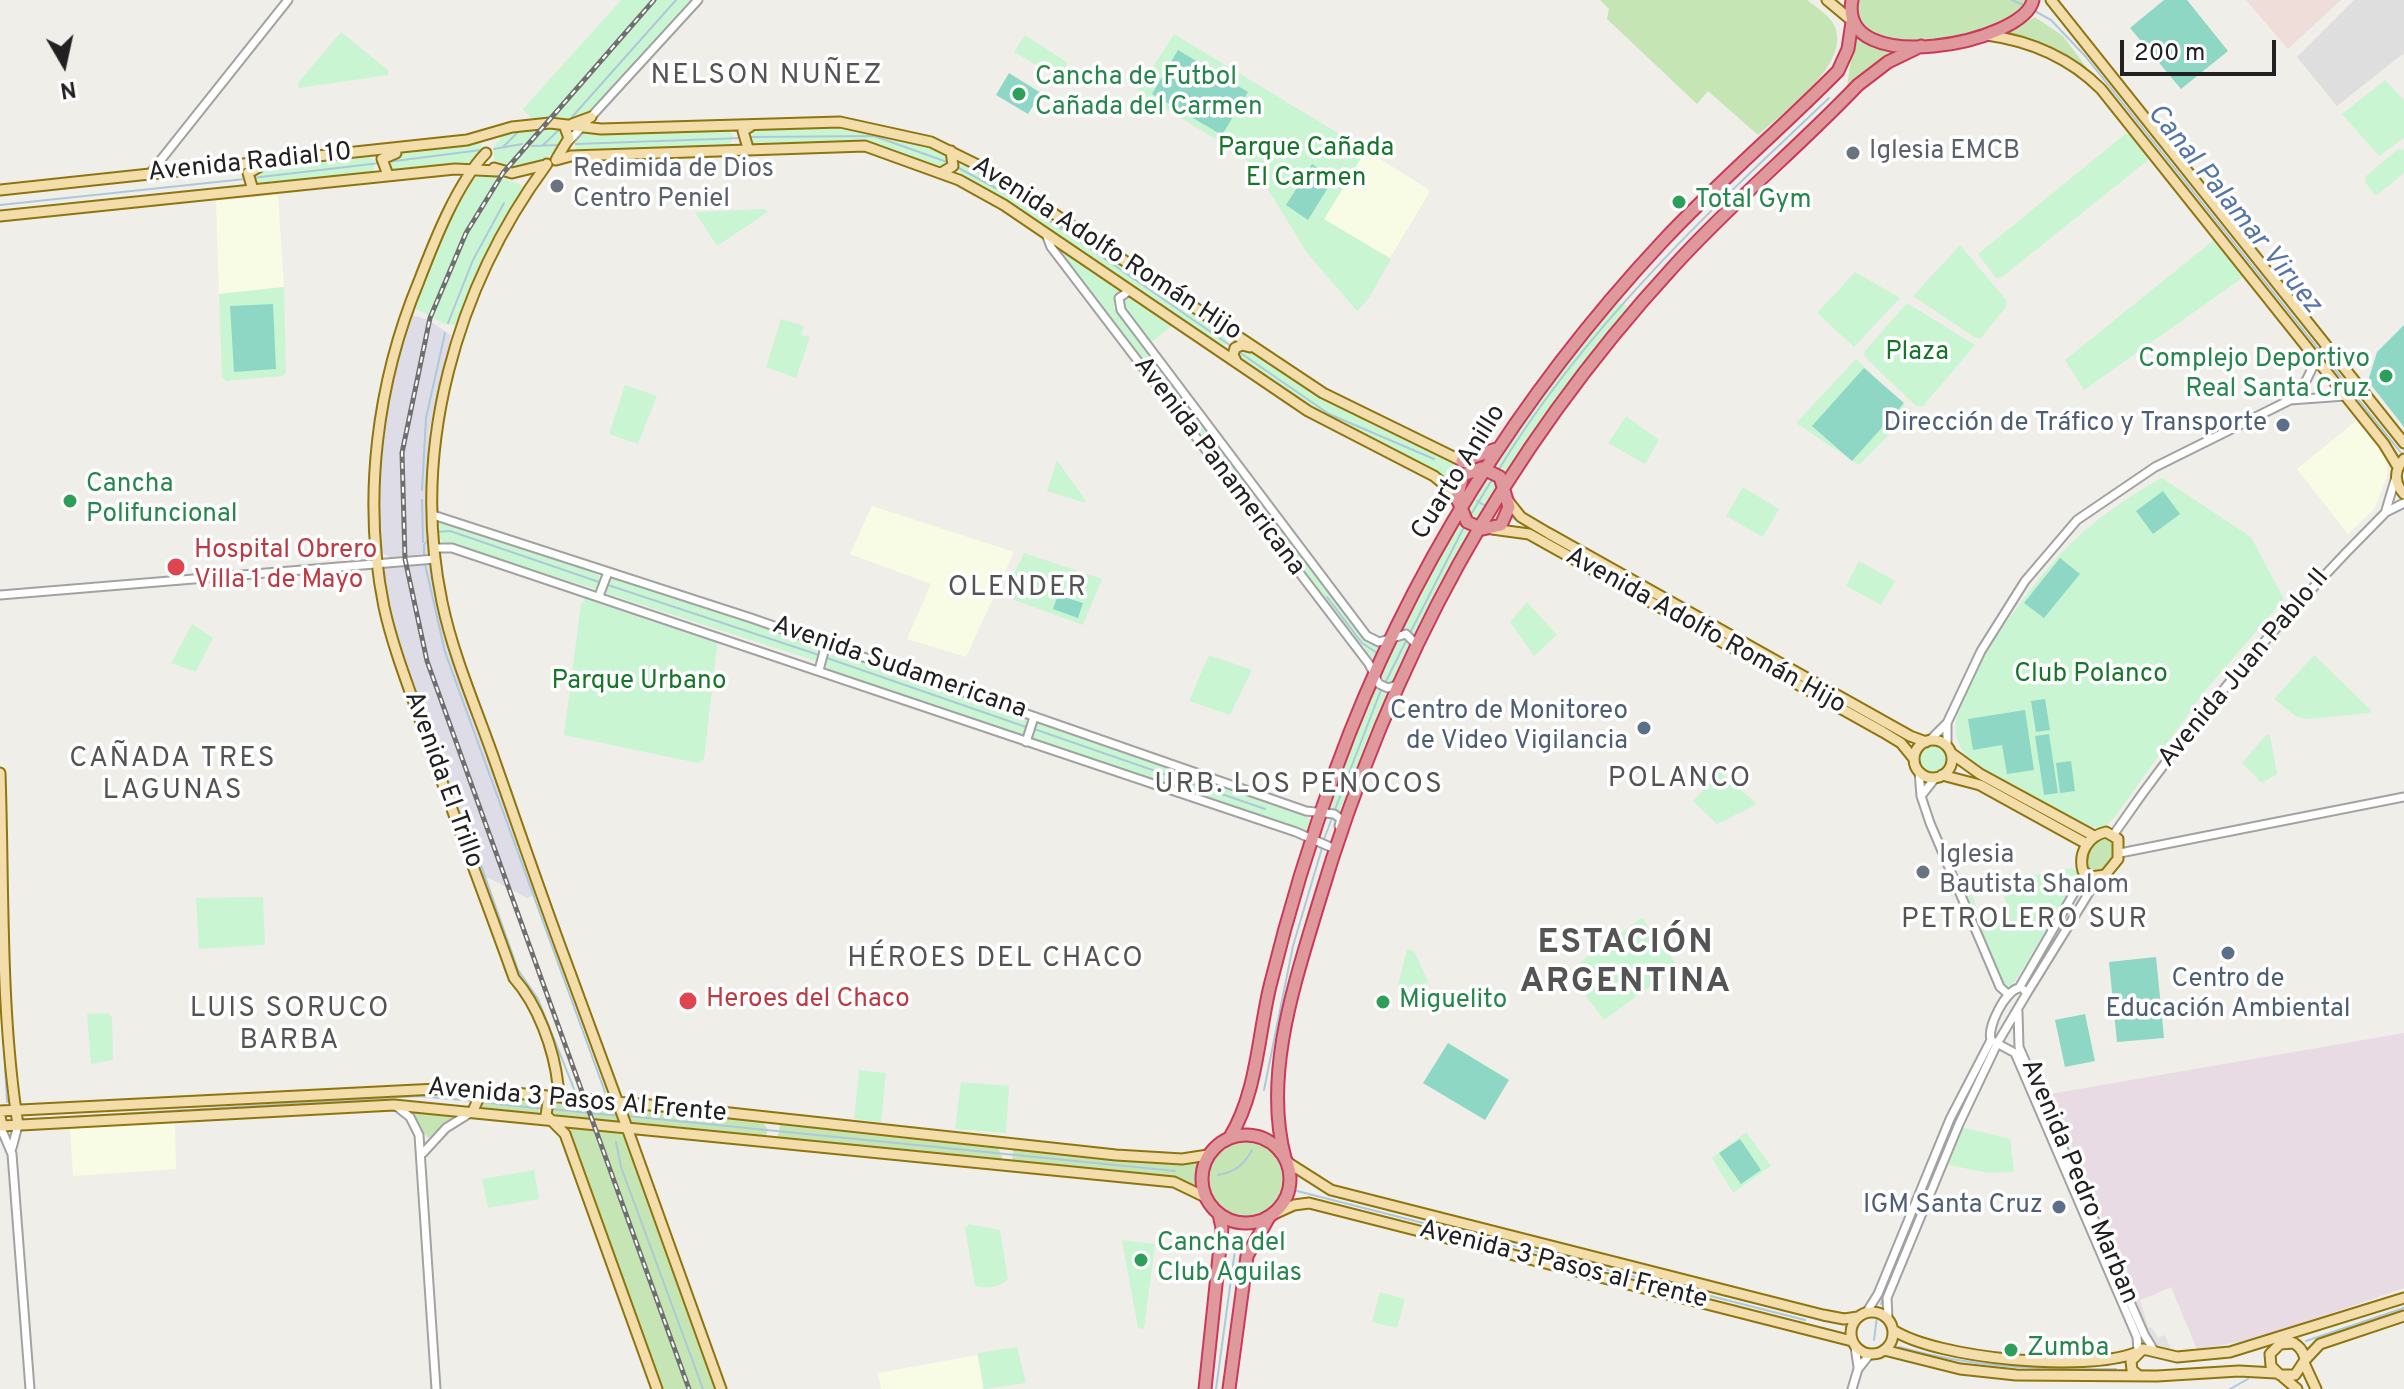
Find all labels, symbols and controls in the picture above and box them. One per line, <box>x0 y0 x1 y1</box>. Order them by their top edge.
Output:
north arrow <box>24 24 104 104</box>
scale bar <box>2124 24 2280 74</box>
text: 200 m <box>2134 39 2205 69</box>
district label: NELSON NUÑEZ <box>651 60 883 94</box>
place label: Cancha de Futbol Cañada del Carmen <box>1035 63 1263 124</box>
text: N <box>58 74 78 103</box>
marker: Cancha de Futbol Cañada del Carmen <box>1010 85 1028 103</box>
water label: Canal Palamar Viruez <box>2138 99 2328 321</box>
park label: Parque Cañada El Carmen <box>1218 134 1394 196</box>
place label: Iglesia EMCB <box>1869 137 2020 169</box>
street label: Avenida Radial 10 <box>147 138 353 190</box>
marker: Iglesia EMCB <box>1844 144 1862 162</box>
street label: Avenida Adolfo Román Hijo <box>965 151 1247 349</box>
place label: Redimida de Dios Centro Peniel <box>573 155 774 216</box>
marker: Redimida de Dios Centro Peniel <box>548 177 566 195</box>
place label: Total Gym <box>1695 186 1812 218</box>
marker: Total Gym <box>1670 193 1688 211</box>
park label: Plaza <box>1885 338 1949 370</box>
place label: Complejo Deportivo Real Santa Cruz <box>2138 345 2370 406</box>
street label: Avenida Panamericana <box>1125 351 1311 583</box>
marker: Complejo Deportivo Real Santa Cruz <box>2377 367 2395 385</box>
street label: Cuarto Anillo <box>1406 400 1514 546</box>
place label: Dirección de Tráfico y Transporte <box>1883 409 2267 441</box>
marker: Dirección de Tráfico y Transporte <box>2274 416 2292 434</box>
place label: Cancha Polifuncional <box>86 470 238 532</box>
marker: Cancha Polifuncional <box>61 492 79 510</box>
place label: Hospital Obrero Villa 1 de Mayo <box>194 536 377 598</box>
street label: Avenida Adolfo Román Hijo <box>1559 542 1851 722</box>
marker: Hospital Obrero Villa 1 de Mayo <box>165 556 187 578</box>
street label: Avenida Juan Pablo II <box>2153 563 2337 775</box>
district label: OLENDER <box>948 572 1088 606</box>
street label: Avenida Sudamericana <box>768 611 1030 727</box>
park label: Club Polanco <box>2014 660 2168 692</box>
park label: Parque Urbano <box>551 667 727 699</box>
street label: Avenida El Trillo <box>396 687 488 873</box>
place label: Centro de Monitoreo de Video Vigilancia <box>1390 697 1628 758</box>
marker: Centro de Monitoreo de Video Vigilancia <box>1635 719 1653 737</box>
district label: CAÑADA TRES LAGUNAS <box>69 743 277 809</box>
district label: POLANCO <box>1608 763 1752 797</box>
district label: URB. LOS PENOCOS <box>1154 769 1444 803</box>
place label: Iglesia Bautista Shalom <box>1939 841 2129 902</box>
marker: Iglesia Bautista Shalom <box>1914 863 1932 881</box>
district label: PETROLERO SUR <box>1901 904 2149 938</box>
district label: ESTACIÓN ARGENTINA <box>1520 925 1732 1004</box>
district label: HÉROES DEL CHACO <box>847 943 1145 977</box>
marker: Centro de Educación Ambiental <box>2219 944 2237 962</box>
place label: Centro de Educación Ambiental <box>2106 965 2350 1026</box>
place label: Heroes del Chaco <box>706 985 910 1017</box>
place label: Miguelito <box>1399 986 1507 1018</box>
marker: Heroes del Chaco <box>677 990 699 1012</box>
district label: LUIS SORUCO BARBA <box>190 993 390 1059</box>
marker: Miguelito <box>1374 993 1392 1011</box>
street label: Avenida Pedro Marban <box>2012 1055 2144 1309</box>
street label: Avenida 3 Pasos Al Frente <box>426 1073 728 1131</box>
place label: IGM Santa Cruz <box>1863 1191 2043 1223</box>
marker: IGM Santa Cruz <box>2050 1198 2068 1216</box>
street label: Avenida 3 Pasos al Frente <box>1416 1215 1710 1317</box>
place label: Cancha del Club Aguilas <box>1157 1229 1302 1290</box>
marker: Cancha del Club Aguilas <box>1132 1251 1150 1269</box>
place label: Zumba <box>2027 1334 2109 1366</box>
marker: Zumba <box>2002 1341 2020 1359</box>

